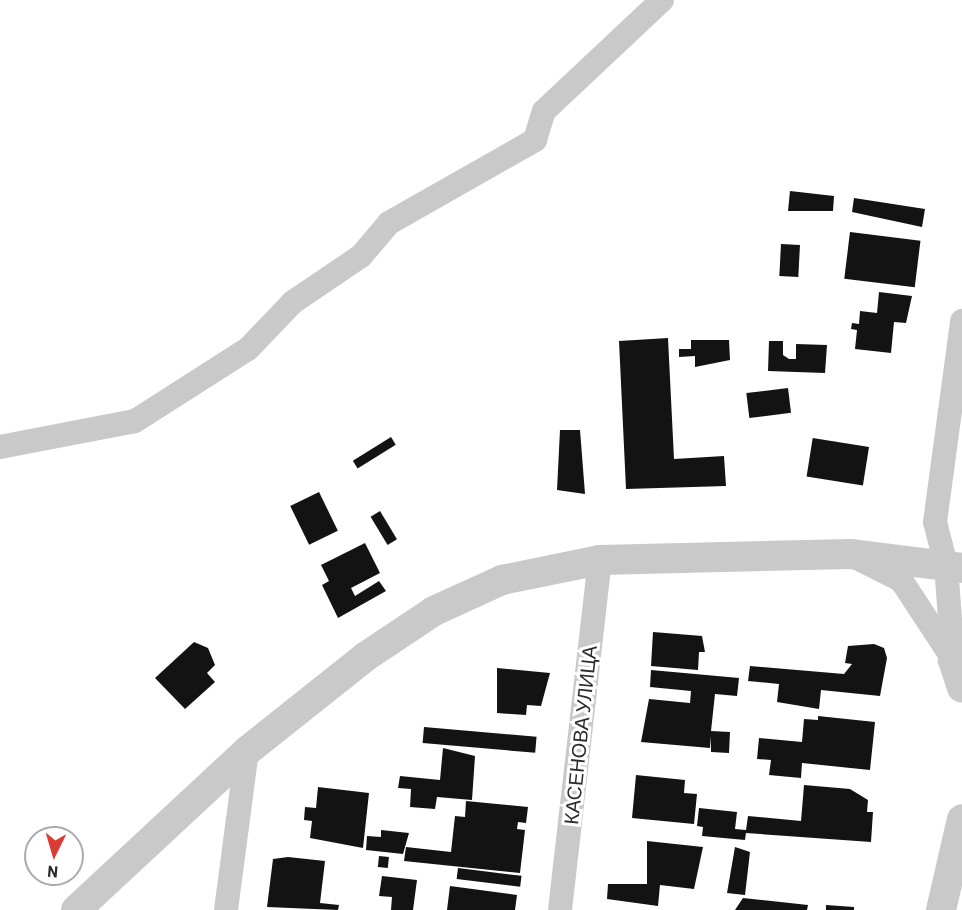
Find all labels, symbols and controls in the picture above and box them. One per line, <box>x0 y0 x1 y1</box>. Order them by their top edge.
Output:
street label: КАСЕНОВА УЛИЦА <box>559 644 601 826</box>
north arrow <box>24 826 84 886</box>
text: N <box>46 863 59 882</box>

